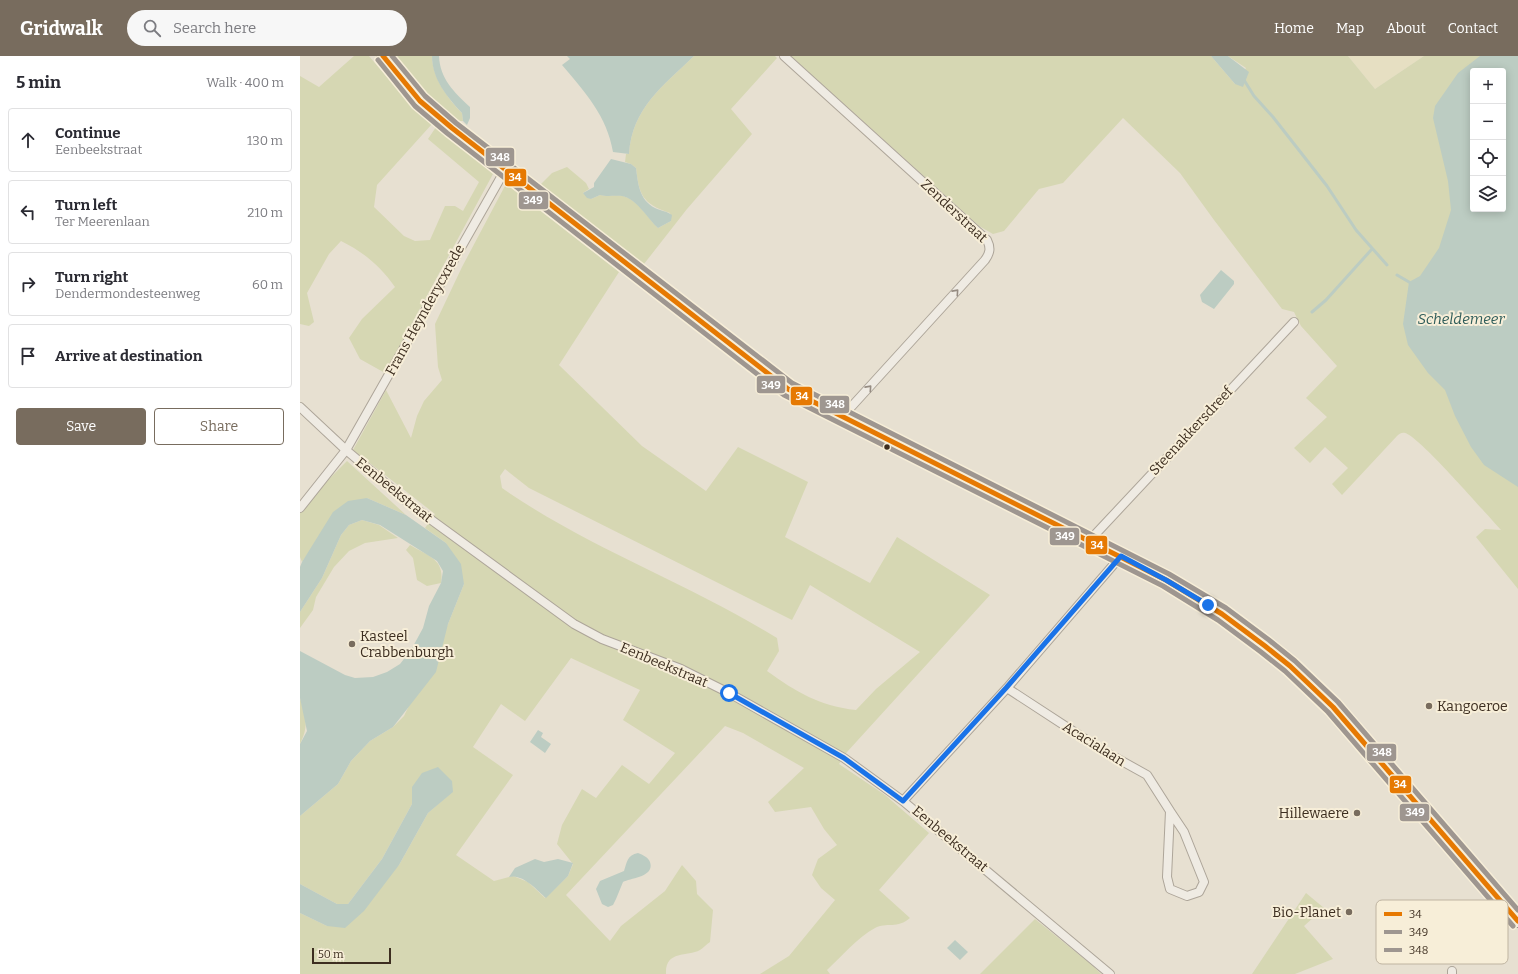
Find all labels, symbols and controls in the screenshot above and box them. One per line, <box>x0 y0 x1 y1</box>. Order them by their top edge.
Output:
search box <box>127 10 407 46</box>
text: Gridwalk <box>20 17 103 40</box>
icon: search <box>141 17 163 39</box>
text: Search here <box>173 19 256 37</box>
text: Home <box>1274 20 1314 37</box>
text: Map <box>1336 20 1364 37</box>
text: About <box>1386 20 1426 37</box>
text: Contact <box>1448 20 1498 37</box>
map controls <box>1470 68 1506 212</box>
button: + <box>1470 68 1506 104</box>
text: 5 min <box>16 72 61 93</box>
text: Walk · 400 m <box>206 75 284 90</box>
button: − <box>1470 104 1506 140</box>
text: Continue <box>55 124 121 142</box>
icon: ahead <box>17 129 39 151</box>
text: 130 m <box>247 133 283 148</box>
button: locate <box>1470 140 1506 176</box>
text: Eenbeekstraat <box>55 142 142 157</box>
line badge: 348 <box>485 147 515 167</box>
text: 348 <box>490 151 510 164</box>
line badge: 34 <box>504 168 527 187</box>
text: 34 <box>508 171 522 184</box>
street label: Zenderstraat <box>917 176 991 246</box>
button: layers <box>1470 176 1506 212</box>
line badge: 349 <box>518 191 549 210</box>
text: 349 <box>523 194 543 207</box>
text: Turn left <box>55 196 117 214</box>
icon: left <box>17 201 39 223</box>
text: 210 m <box>247 205 283 220</box>
text: Ter Meerenlaan <box>55 214 150 229</box>
street label: Frans Heynderycxrede <box>382 242 468 378</box>
text: Turn right <box>55 268 128 286</box>
icon: right <box>17 273 39 295</box>
text: 60 m <box>252 277 283 292</box>
text: Dendermondesteenweg <box>55 286 200 301</box>
one-way arrow <box>951 289 959 297</box>
water label: Scheldemeer <box>1418 310 1505 328</box>
icon: arrive <box>17 345 39 367</box>
text: Arrive at destination <box>55 347 202 365</box>
line badge: 349 <box>756 375 786 394</box>
text: 349 <box>761 379 781 392</box>
street label: Steenakkersdreef <box>1146 382 1237 479</box>
one-way arrow <box>864 385 871 393</box>
line badge: 34 <box>790 386 813 406</box>
text: 34 <box>795 390 809 403</box>
line badge: 348 <box>819 395 850 414</box>
text: 348 <box>825 398 845 411</box>
button: Save <box>16 408 146 445</box>
button: Share <box>154 408 284 445</box>
unlabelled marker <box>882 442 892 452</box>
street label: Eenbeekstraat <box>352 454 436 526</box>
line badge: 349 <box>1049 527 1080 546</box>
text: 349 <box>1055 530 1075 543</box>
line badge: 34 <box>1085 535 1108 555</box>
text: 34 <box>1090 539 1104 552</box>
route end <box>1199 596 1217 614</box>
place label: Kasteel Crabbenburgh <box>360 628 454 661</box>
marker: Kasteel Crabbenburgh <box>347 639 357 649</box>
street label: Eenbeekstraat <box>617 639 711 691</box>
route start <box>720 684 738 702</box>
place label: Kangoeroe <box>1437 698 1508 715</box>
marker: Kangoeroe <box>1424 701 1434 711</box>
street label: Acacialaan <box>1059 718 1129 770</box>
line badge: 348 <box>1366 743 1397 762</box>
text: 348 <box>1372 746 1392 759</box>
line badge: 34 <box>1389 775 1412 794</box>
text: 34 <box>1393 778 1407 791</box>
street label: Eenbeekstraat <box>909 802 991 876</box>
line badge: 349 <box>1399 803 1430 822</box>
place label: Hillewaere <box>1278 805 1349 822</box>
text: 349 <box>1405 806 1425 819</box>
marker: Hillewaere <box>1352 808 1362 818</box>
legend <box>1376 900 1508 964</box>
place label: Bio-Planet <box>1272 904 1341 921</box>
marker: Bio-Planet <box>1344 907 1354 917</box>
text: 34 <box>1409 908 1422 921</box>
text: 349 <box>1409 926 1428 939</box>
text: 348 <box>1409 944 1428 957</box>
scale bar <box>312 946 391 965</box>
text: 50 m <box>318 948 344 961</box>

